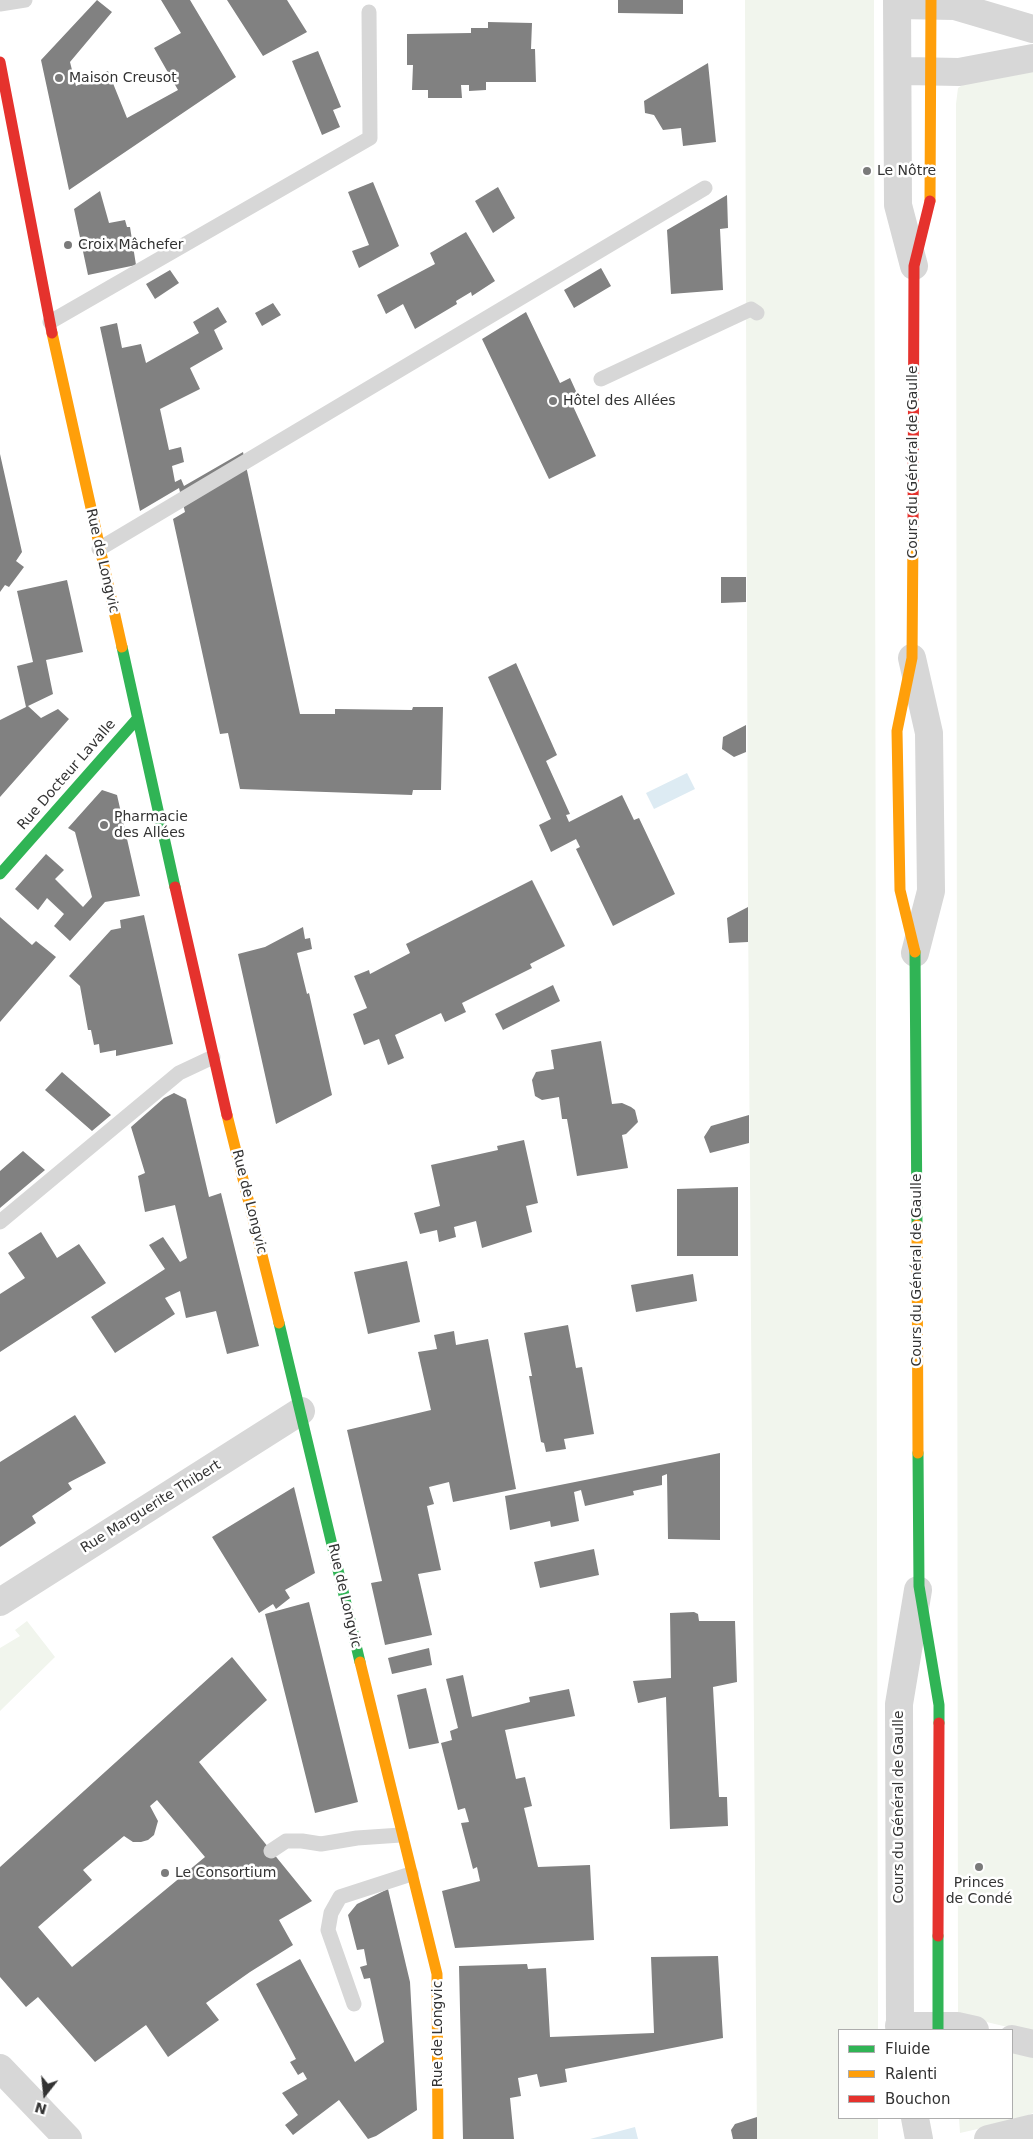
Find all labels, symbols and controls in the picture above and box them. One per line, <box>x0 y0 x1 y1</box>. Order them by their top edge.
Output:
place label: Maison Creusot <box>69 70 177 86</box>
marker: Maison Creusot <box>53 72 65 84</box>
place label: Le Nôtre <box>877 163 936 179</box>
marker: Le Nôtre <box>861 165 873 177</box>
place label: Croix Mâchefer <box>78 237 184 253</box>
marker: Croix Mâchefer <box>62 239 74 251</box>
street label: Cours du Général de Gaulle <box>905 365 921 559</box>
place label: Hôtel des Allées <box>563 393 676 409</box>
marker: Hôtel des Allées <box>547 395 559 407</box>
street label: Rue de Longvic <box>82 507 122 615</box>
street label: Rue Docteur Lavalle <box>14 716 120 834</box>
place label: Pharmacie des Allées <box>114 809 188 842</box>
marker: Pharmacie des Allées <box>98 819 110 831</box>
street label: Rue de Longvic <box>228 1148 270 1256</box>
street label: Cours du Général de Gaulle <box>909 1173 925 1367</box>
street label: Rue Marguerite Thibert <box>78 1457 224 1557</box>
street label: Rue de Longvic <box>324 1542 364 1650</box>
street label: Cours du Général de Gaulle <box>891 1710 907 1904</box>
marker: Princes de Condé <box>973 1861 985 1873</box>
place label: Le Consortium <box>175 1865 276 1881</box>
marker: Le Consortium <box>159 1867 171 1879</box>
place label: Princes de Condé <box>946 1875 1012 1908</box>
street label: Rue de Longvic <box>430 1981 446 2087</box>
legend <box>838 2029 1013 2119</box>
text: Fluide <box>885 2040 930 2058</box>
text: Ralenti <box>885 2065 937 2083</box>
north arrow <box>20 2069 70 2119</box>
text: Bouchon <box>885 2090 950 2108</box>
text: N <box>33 2099 49 2118</box>

